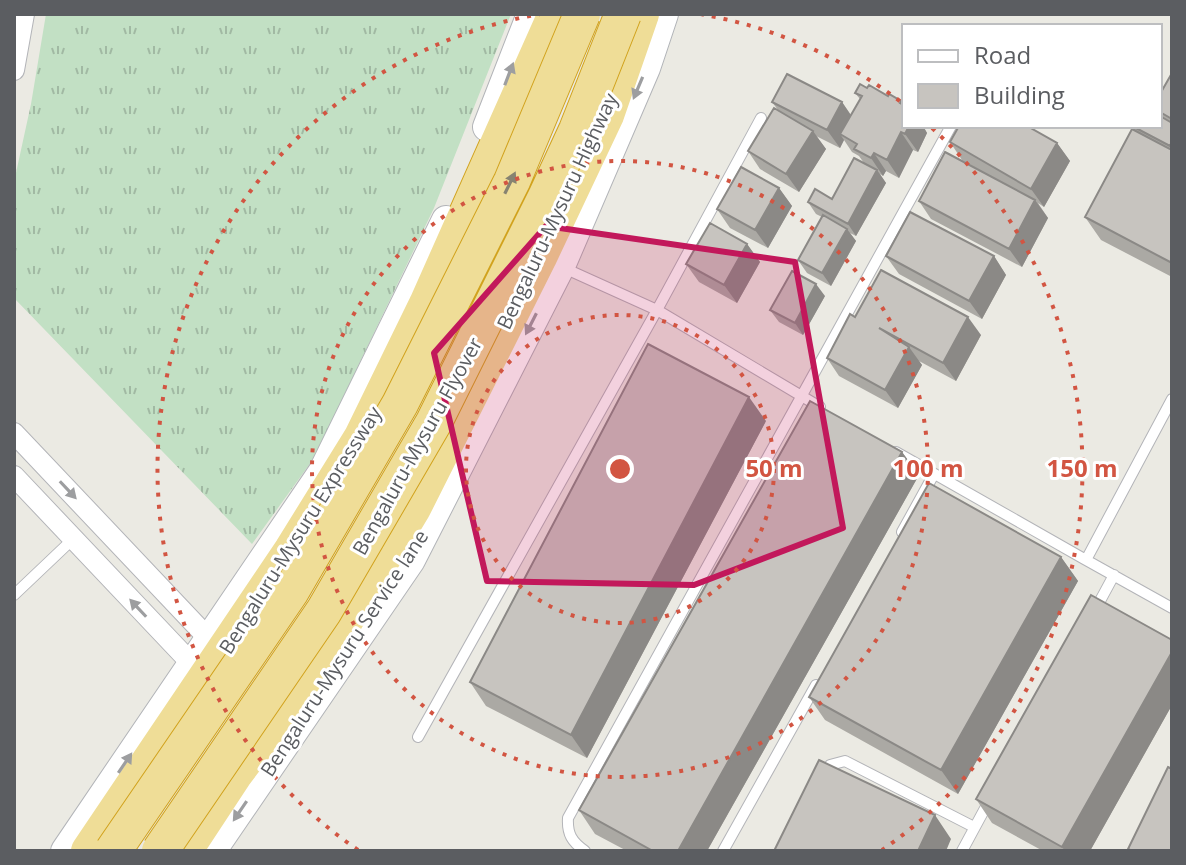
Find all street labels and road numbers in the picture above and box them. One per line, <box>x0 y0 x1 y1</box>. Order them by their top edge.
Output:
street label: Bengaluru-Mysuru Highway <box>490 88 624 333</box>
street label: Bengaluru-Mysuru Flyover <box>346 332 488 560</box>
street label: Bengaluru-Mysuru Expressway <box>213 400 388 659</box>
street label: Bengaluru-Mysuru Service lane <box>254 524 434 782</box>

